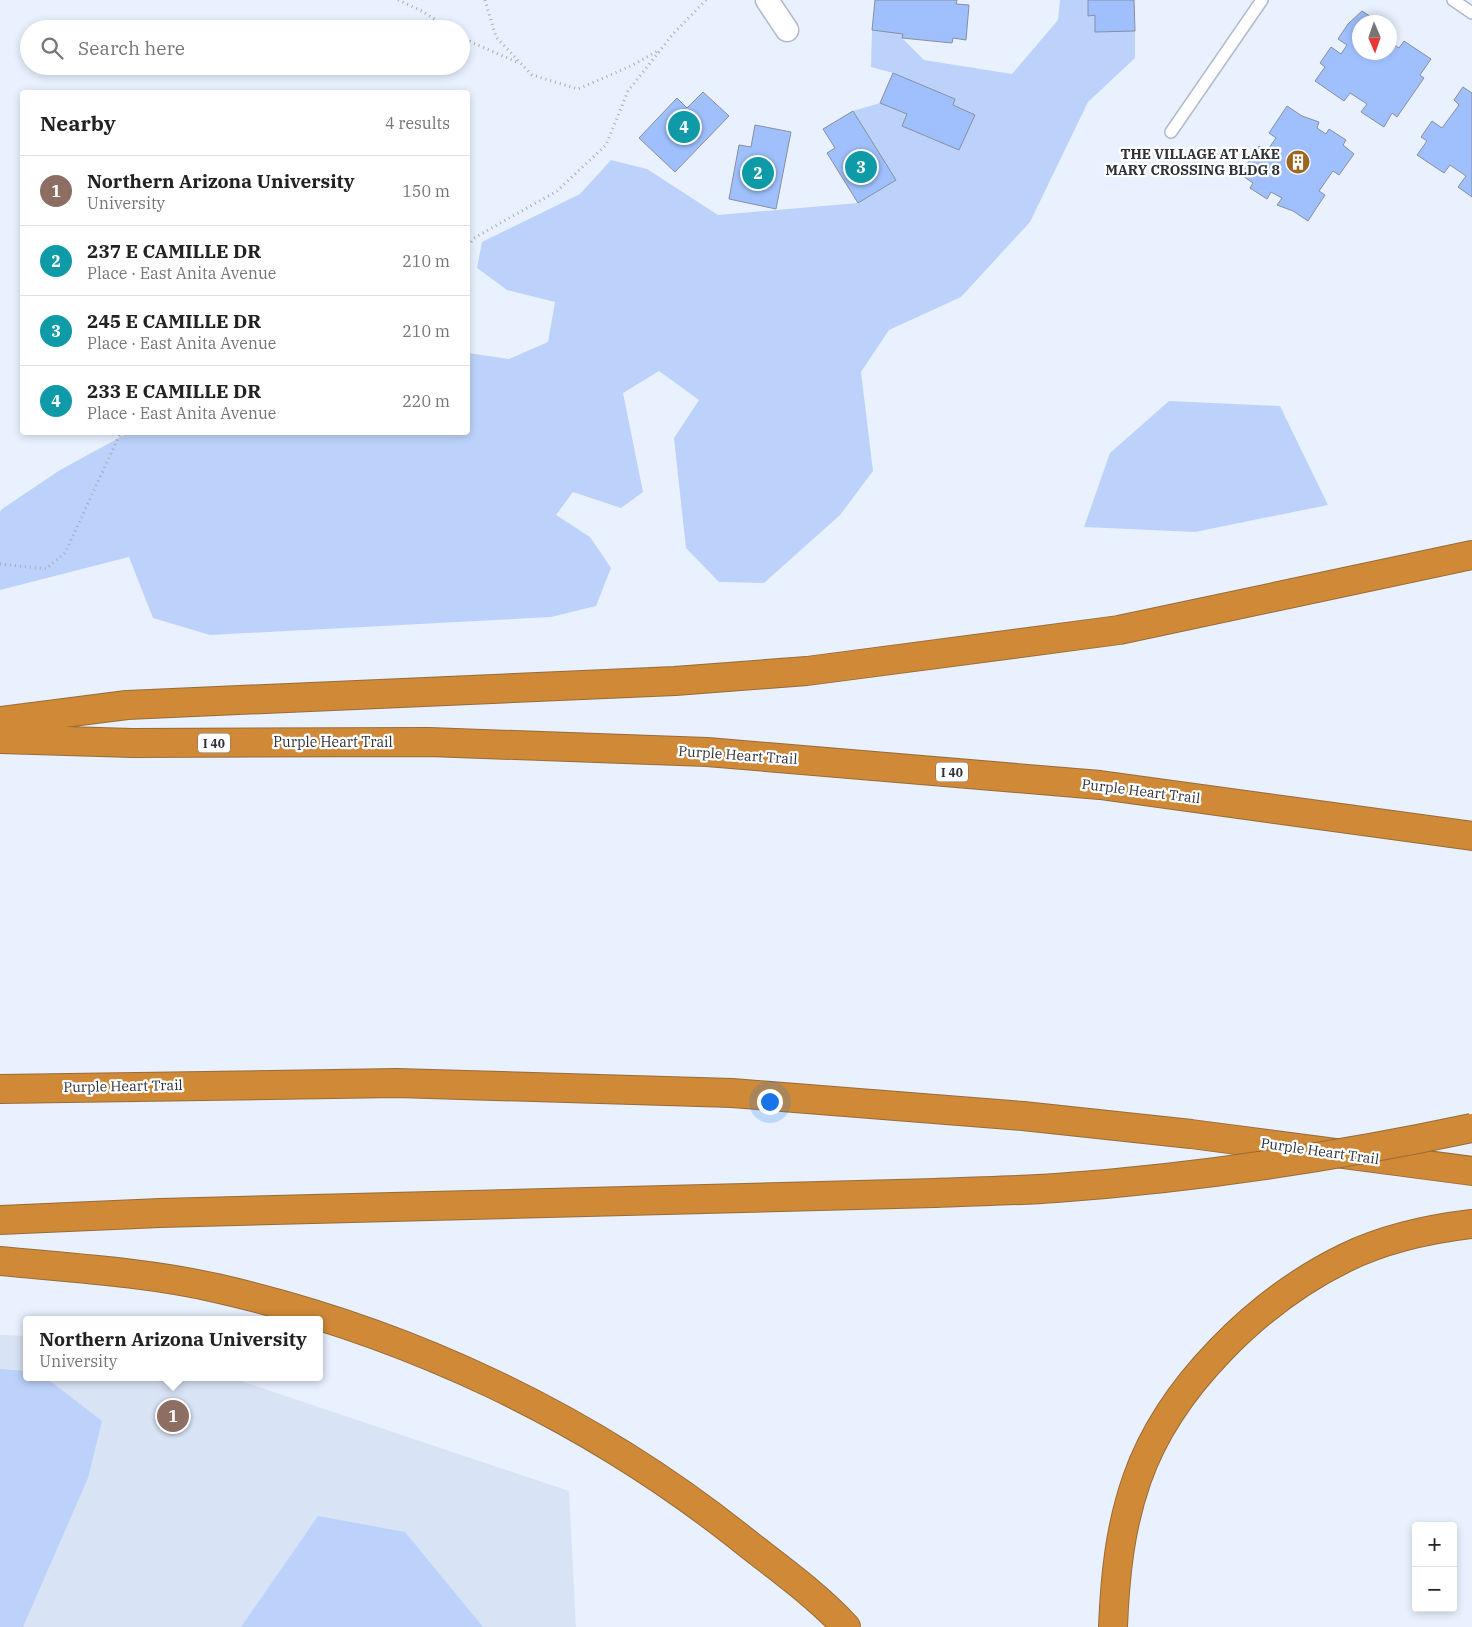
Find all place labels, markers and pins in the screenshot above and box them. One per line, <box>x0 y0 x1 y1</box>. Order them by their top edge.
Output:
pin: 4 <box>668 108 700 146</box>
place label: THE VILLAGE AT LAKE MARY CROSSING BLDG 8 <box>1105 145 1280 179</box>
pin: 3 <box>845 148 877 186</box>
building icon: THE VILLAGE AT LAKE MARY CROSSING BLDG 8 <box>1285 149 1311 175</box>
pin: 2 <box>742 154 774 192</box>
pin: 1 <box>157 1397 189 1435</box>

